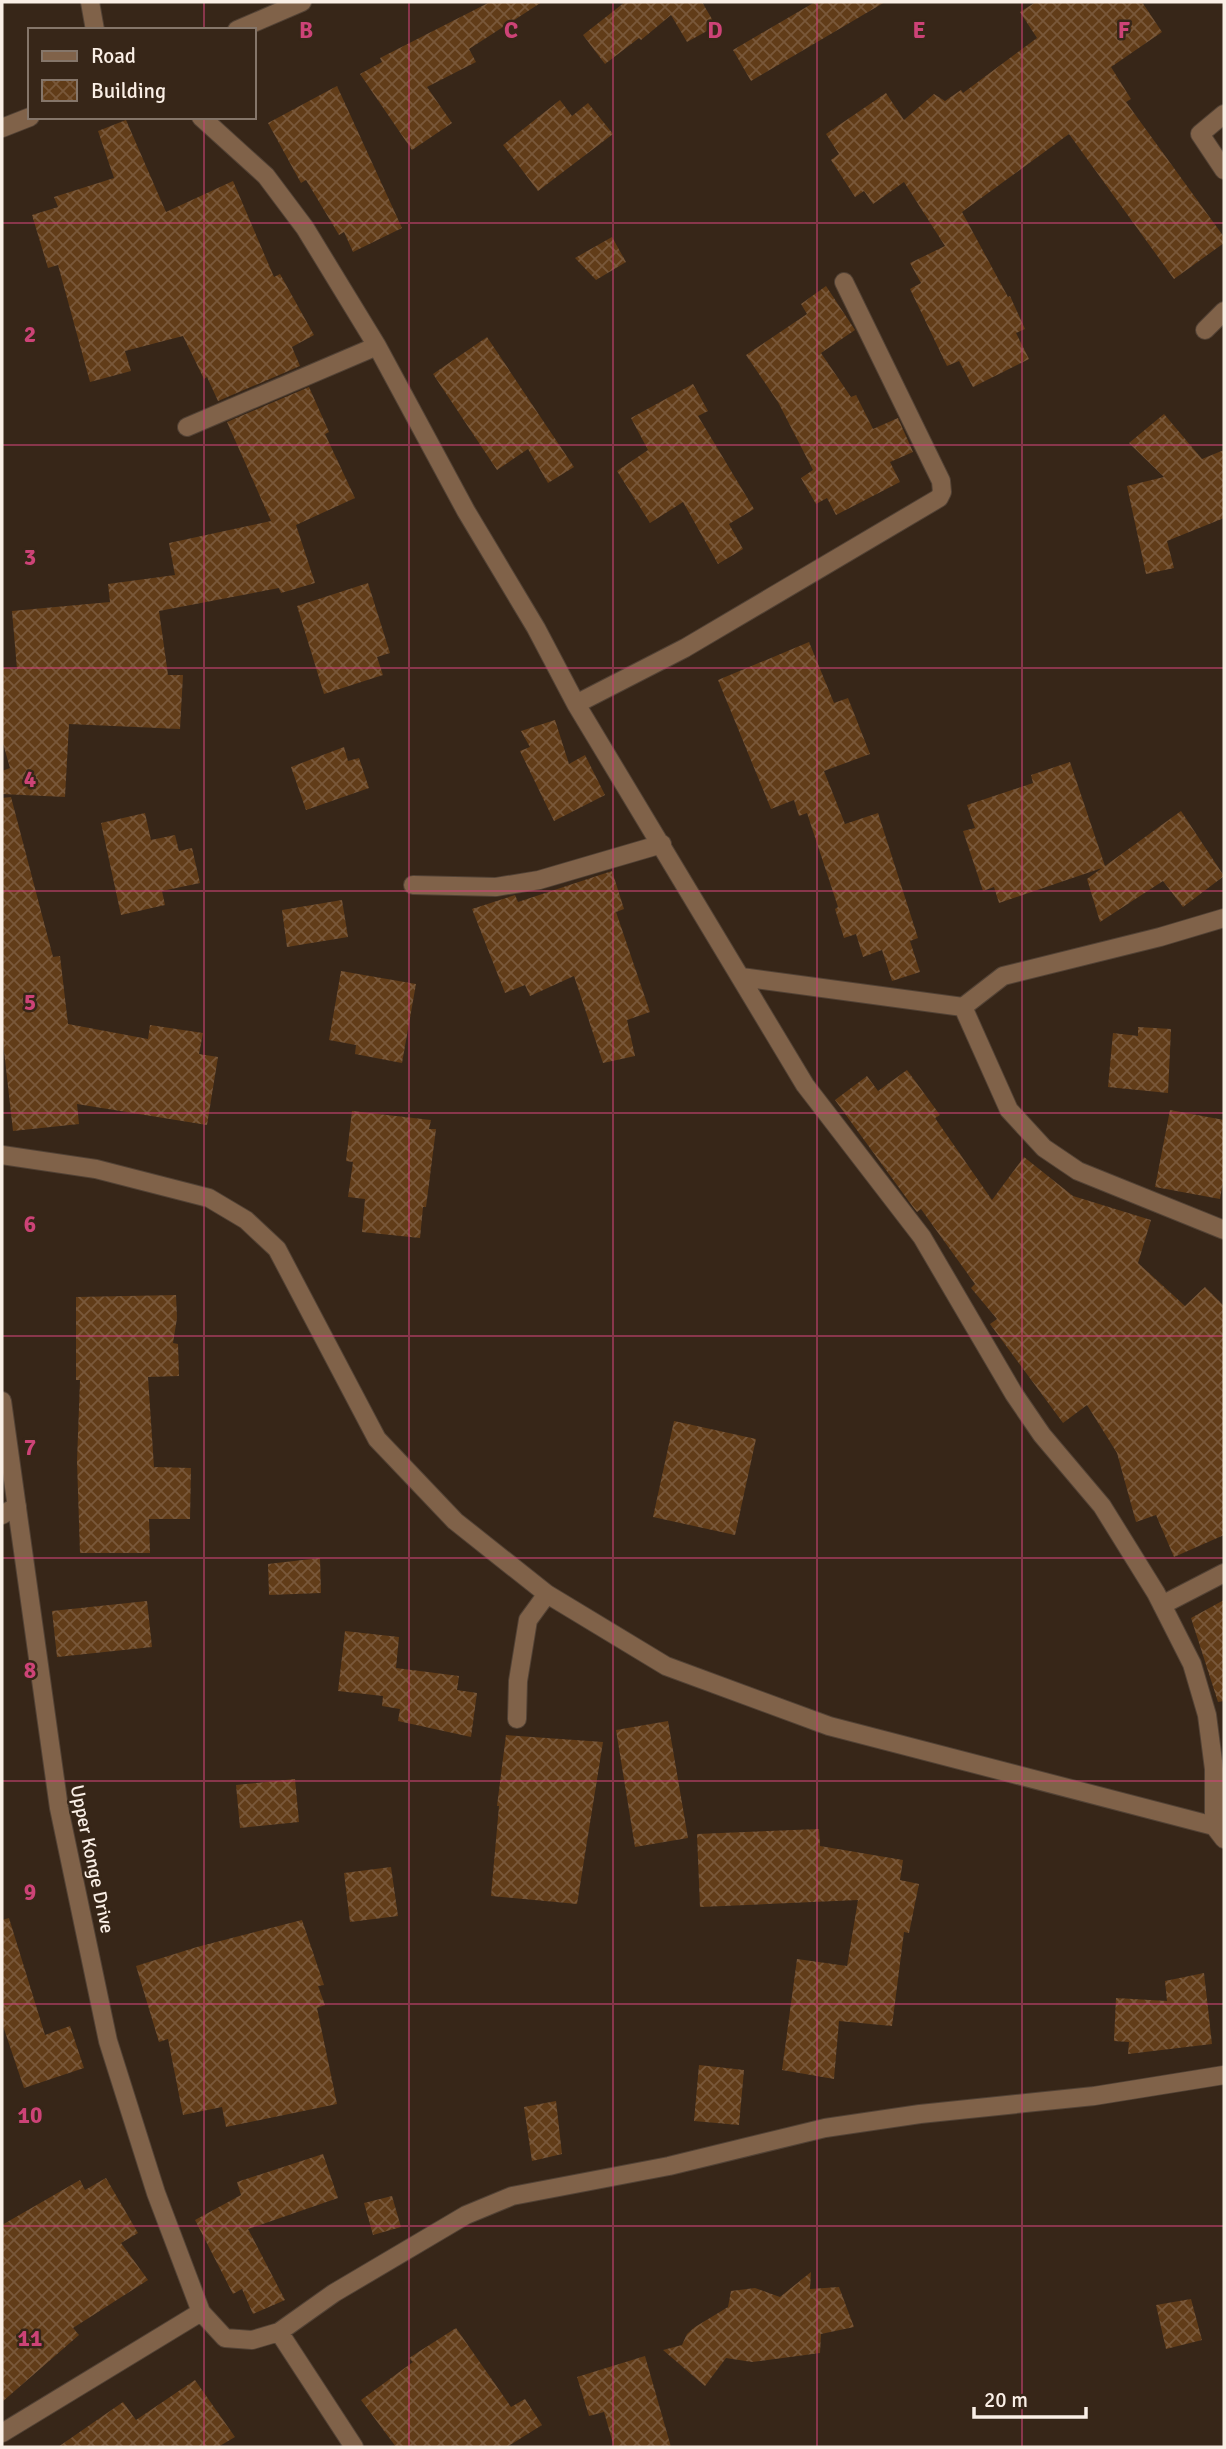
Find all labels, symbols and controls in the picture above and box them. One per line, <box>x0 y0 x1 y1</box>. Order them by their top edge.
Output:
text: B <box>299 16 313 45</box>
text: C <box>504 16 518 45</box>
text: D <box>707 16 723 45</box>
text: E <box>912 16 926 45</box>
text: F <box>1118 16 1130 45</box>
legend <box>28 28 256 119</box>
text: Road <box>91 43 136 69</box>
text: Building <box>91 78 166 104</box>
text: 2 <box>24 320 36 349</box>
text: 3 <box>24 543 36 572</box>
text: 4 <box>24 765 36 794</box>
text: 5 <box>24 988 36 1017</box>
text: 6 <box>24 1210 36 1239</box>
text: 7 <box>24 1433 36 1462</box>
text: 8 <box>24 1656 36 1685</box>
street label: Upper Konge Drive <box>65 1783 119 1936</box>
text: 9 <box>24 1878 36 1907</box>
text: 10 <box>18 2101 42 2130</box>
text: 11 <box>18 2324 42 2353</box>
scale bar <box>974 2376 1086 2420</box>
text: 20 m <box>984 2387 1028 2413</box>

